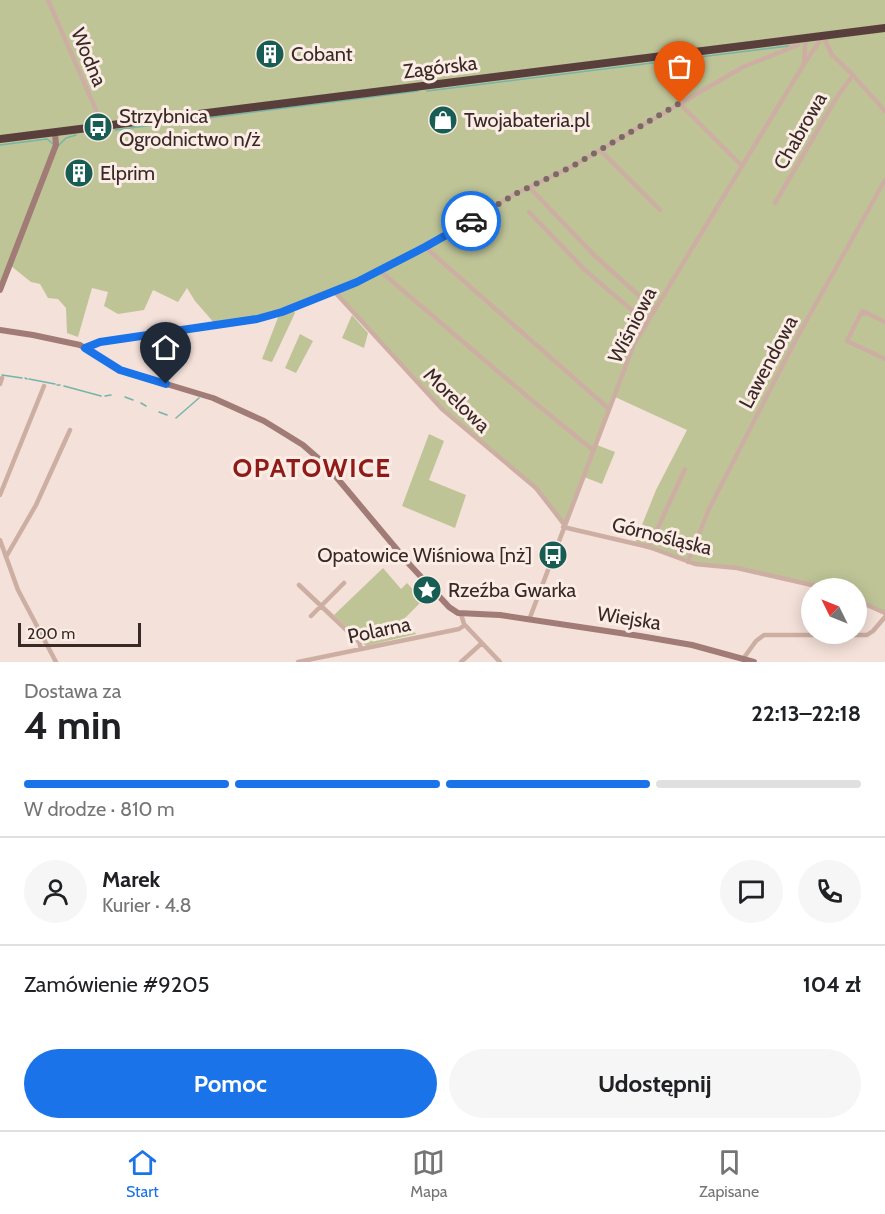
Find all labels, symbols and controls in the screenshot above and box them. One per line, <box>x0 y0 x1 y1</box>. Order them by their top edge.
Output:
street label: Wodna <box>66 24 112 90</box>
building icon: Cobant <box>254 38 286 70</box>
pin <box>654 41 705 103</box>
place label: Cobant <box>291 42 353 66</box>
icon: bag <box>663 50 696 83</box>
street label: Zagórska <box>402 51 479 83</box>
street label: Chabrowa <box>768 88 832 174</box>
place label: Strzybnica Ogrodnictwo n/ż <box>119 104 261 151</box>
shop icon: Twojabateria.pl <box>427 104 459 136</box>
place label: Twojabateria.pl <box>464 108 590 132</box>
bus stop icon: Strzybnica Ogrodnictwo n/ż <box>82 111 114 143</box>
building icon: Elprim <box>63 157 95 189</box>
place label: Elprim <box>100 161 155 185</box>
courier <box>441 191 501 251</box>
icon: car <box>455 205 488 238</box>
street label: Wiśniowa <box>603 283 661 367</box>
street label: Lawendowa <box>734 311 803 412</box>
pin <box>140 322 191 384</box>
icon: home <box>149 331 182 364</box>
street label: Morelowa <box>419 363 495 438</box>
district label: OPATOWICE <box>232 452 392 484</box>
street label: Górnośląska <box>610 512 715 560</box>
bus stop icon: Opatowice Wiśniowa [nż] <box>537 539 569 571</box>
place label: Opatowice Wiśniowa [nż] <box>317 543 532 567</box>
place icon: Rzeźba Gwarka <box>411 574 443 606</box>
place label: Rzeźba Gwarka <box>448 578 577 602</box>
north arrow <box>801 578 867 644</box>
map controls <box>801 578 867 644</box>
street label: Wiejska <box>595 601 663 635</box>
street label: Polarna <box>345 612 413 648</box>
scale bar <box>18 620 141 648</box>
text: 200 m <box>27 624 75 643</box>
text: Dostawa za <box>24 679 121 703</box>
text: 22:13–22:18 <box>751 700 861 727</box>
text: 4 min <box>24 701 122 749</box>
text: W drodze · 810 m <box>24 797 175 821</box>
button: person <box>24 860 87 923</box>
button: chat <box>720 860 783 923</box>
button: phone <box>798 860 861 923</box>
text: Marek <box>102 866 160 893</box>
text: Kurier · 4.8 <box>102 893 192 917</box>
text: Zamówienie #9205 <box>24 971 210 998</box>
text: 104 zł <box>803 971 861 998</box>
button: Pomoc <box>24 1049 437 1118</box>
button: Udostępnij <box>449 1049 861 1118</box>
tab: Start <box>126 1146 159 1201</box>
tab: Mapa <box>410 1146 448 1201</box>
tab: Zapisane <box>699 1146 759 1201</box>

